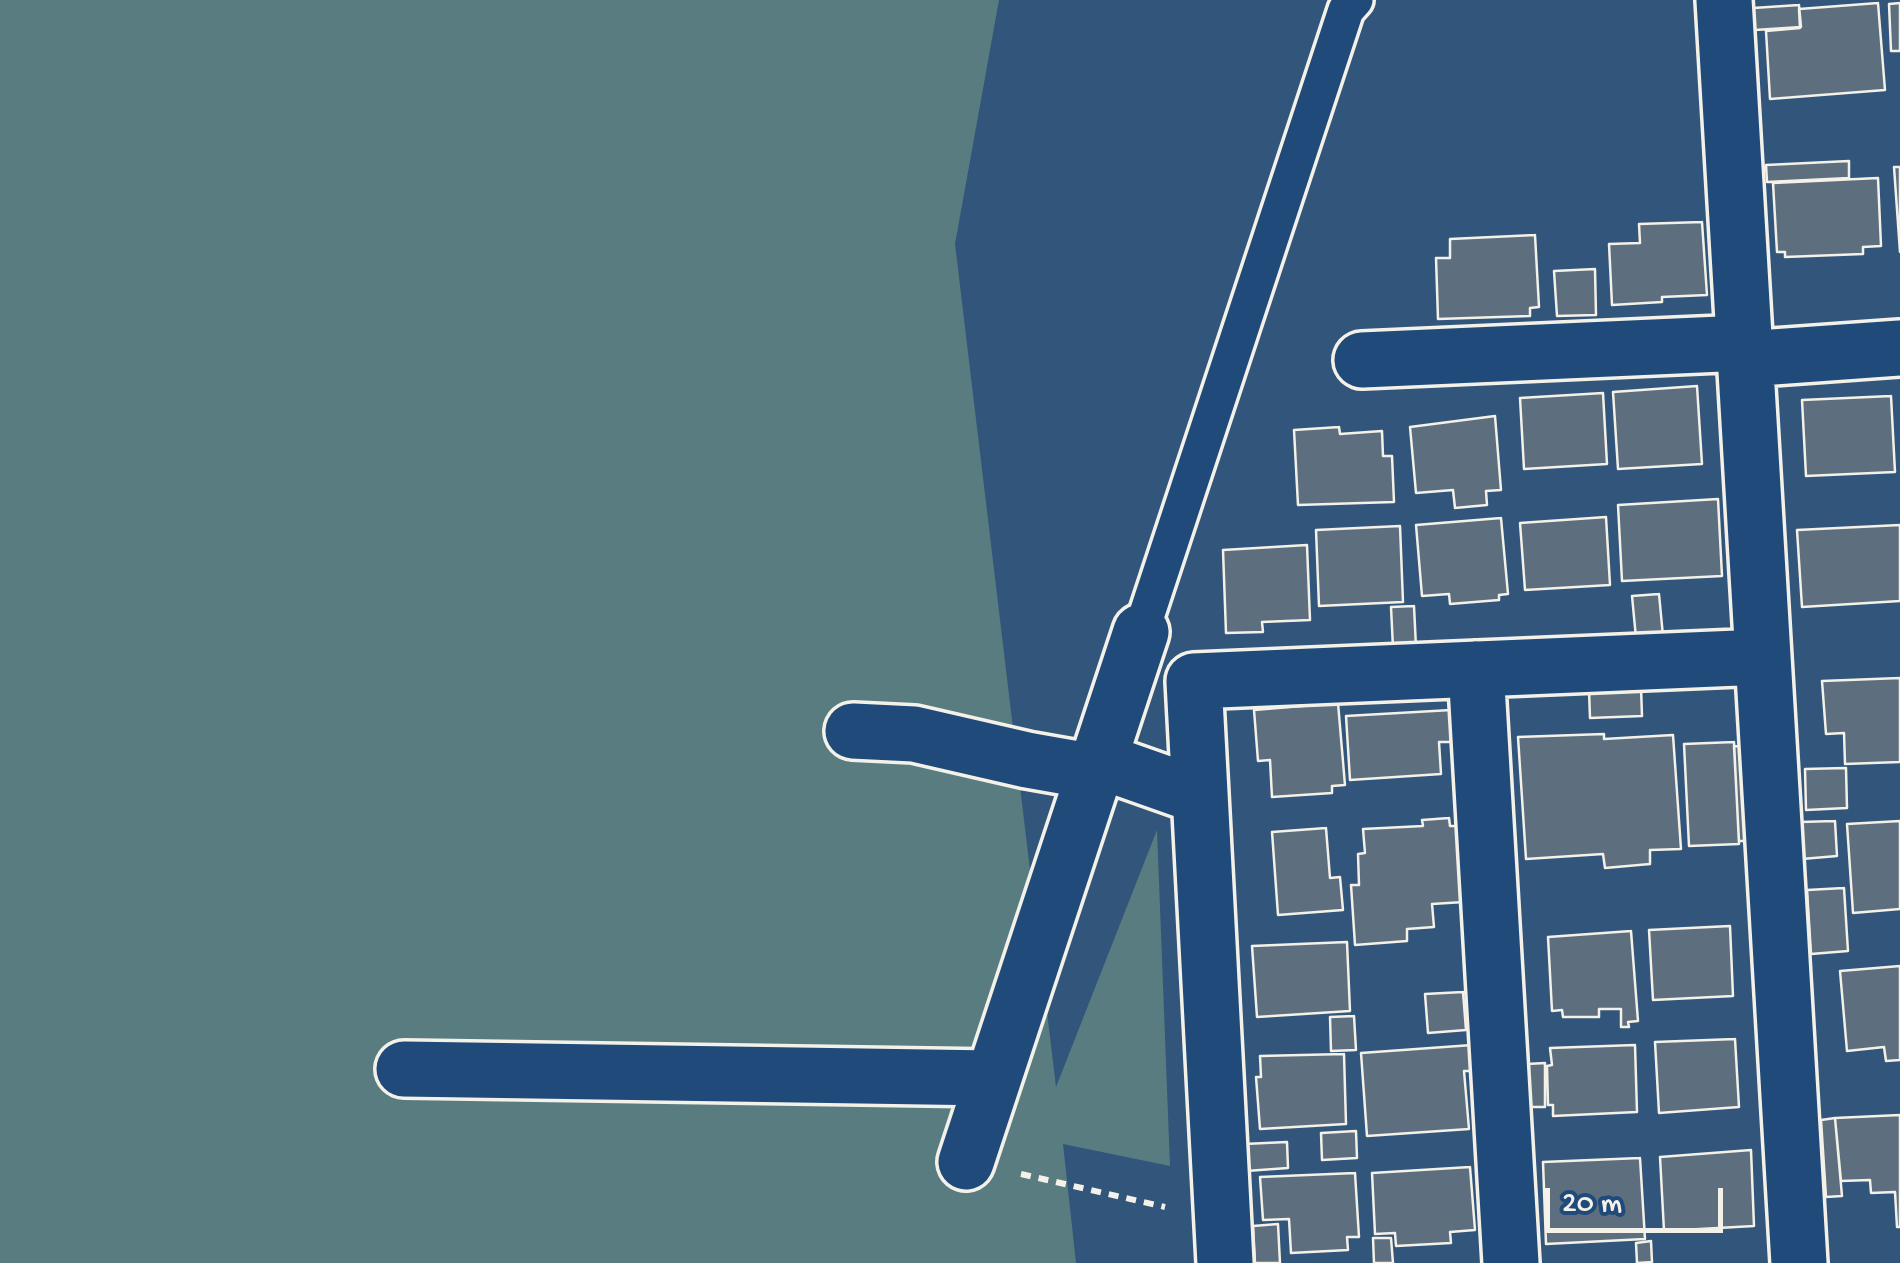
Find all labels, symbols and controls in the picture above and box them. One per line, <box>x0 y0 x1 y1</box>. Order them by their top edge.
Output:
scale bar <box>1550 1168 1728 1230</box>
text: 20 m <box>1562 1188 1622 1223</box>

